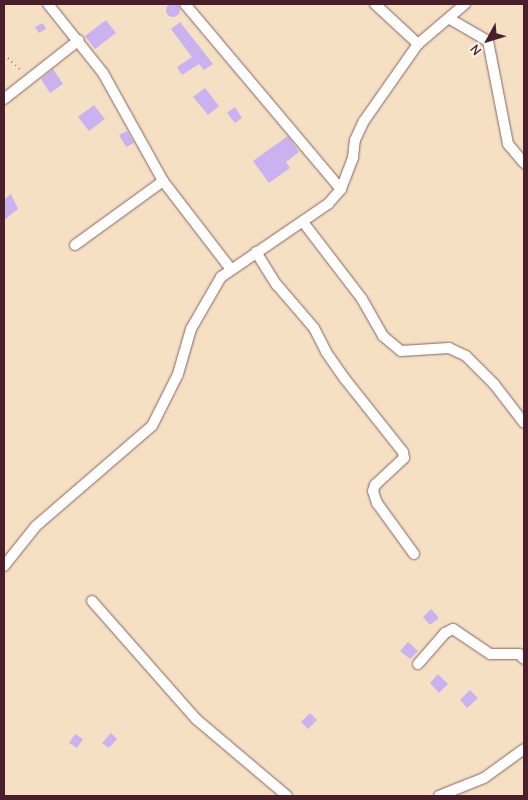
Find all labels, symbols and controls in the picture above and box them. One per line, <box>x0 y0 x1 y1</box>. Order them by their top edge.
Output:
north arrow <box>463 15 513 65</box>
text: N <box>466 41 485 59</box>

